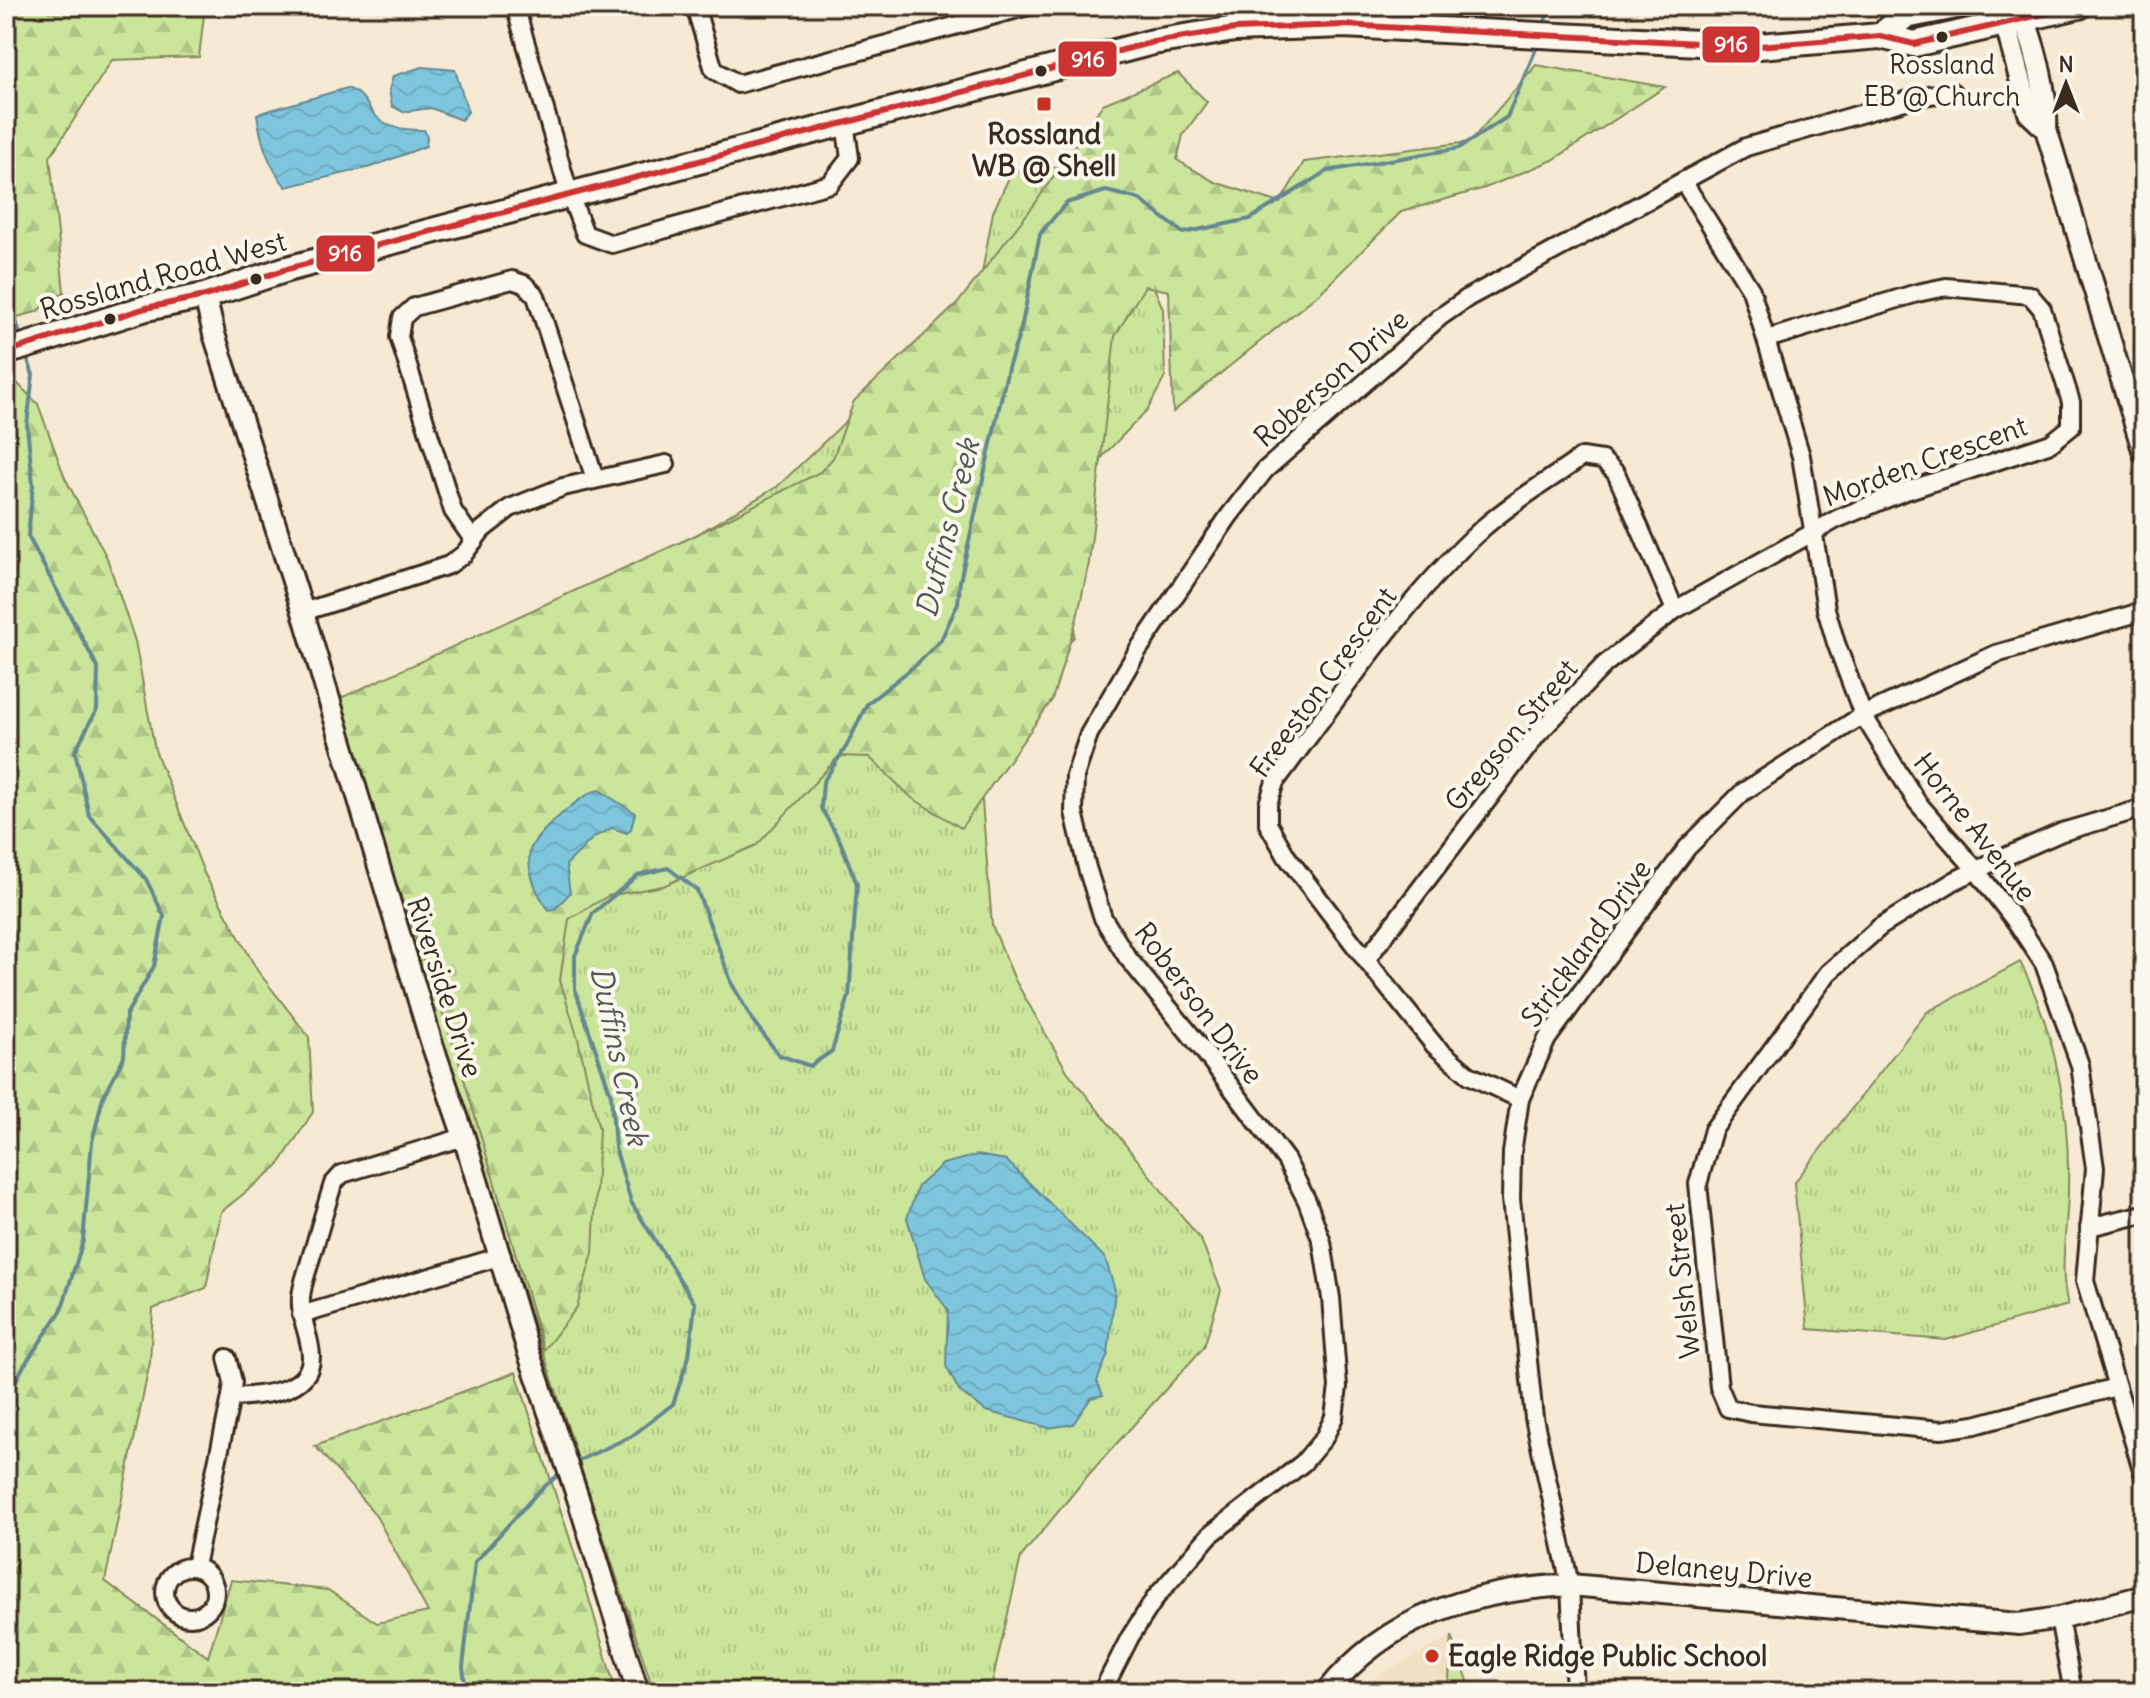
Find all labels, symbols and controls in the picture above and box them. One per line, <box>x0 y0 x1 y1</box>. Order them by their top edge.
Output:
line badge: 916 <box>1701 25 1761 64</box>
marker: Rossland EB @ Church <box>1934 29 1950 45</box>
text: 916 <box>1714 30 1748 58</box>
line badge: 916 <box>1057 40 1118 78</box>
north arrow <box>2026 44 2106 124</box>
text: 916 <box>1071 45 1105 73</box>
place label: Rossland EB @ Church <box>1864 48 2020 113</box>
text: N <box>2058 50 2074 78</box>
unlabelled marker <box>1033 63 1049 79</box>
marker: Rossland WB @ Shell <box>1035 95 1053 113</box>
place label: Rossland WB @ Shell <box>972 116 1116 184</box>
street label: Rossland Road West <box>36 223 290 327</box>
line badge: 916 <box>315 234 376 273</box>
text: 916 <box>328 239 362 267</box>
unlabelled marker <box>248 271 264 287</box>
street label: Roberson Drive <box>1246 301 1416 455</box>
unlabelled marker <box>102 311 118 327</box>
street label: Morden Crescent <box>1818 407 2032 515</box>
water label: Duffins Creek <box>907 433 988 621</box>
street label: Freeston Crescent <box>1242 580 1404 784</box>
street label: Gregson Street <box>1437 652 1585 818</box>
street label: Horne Avenue <box>1906 745 2044 909</box>
street label: Strickland Drive <box>1513 852 1659 1034</box>
street label: Riverside Drive <box>399 892 491 1082</box>
street label: Roberson Drive <box>1127 915 1271 1091</box>
water label: Duffins Creek <box>582 963 658 1150</box>
street label: Welsh Street <box>1656 1202 1708 1360</box>
street label: Delaney Drive <box>1634 1544 1814 1596</box>
place label: Eagle Ridge Public School <box>1448 1638 1767 1674</box>
marker: Eagle Ridge Public School <box>1423 1647 1441 1665</box>

